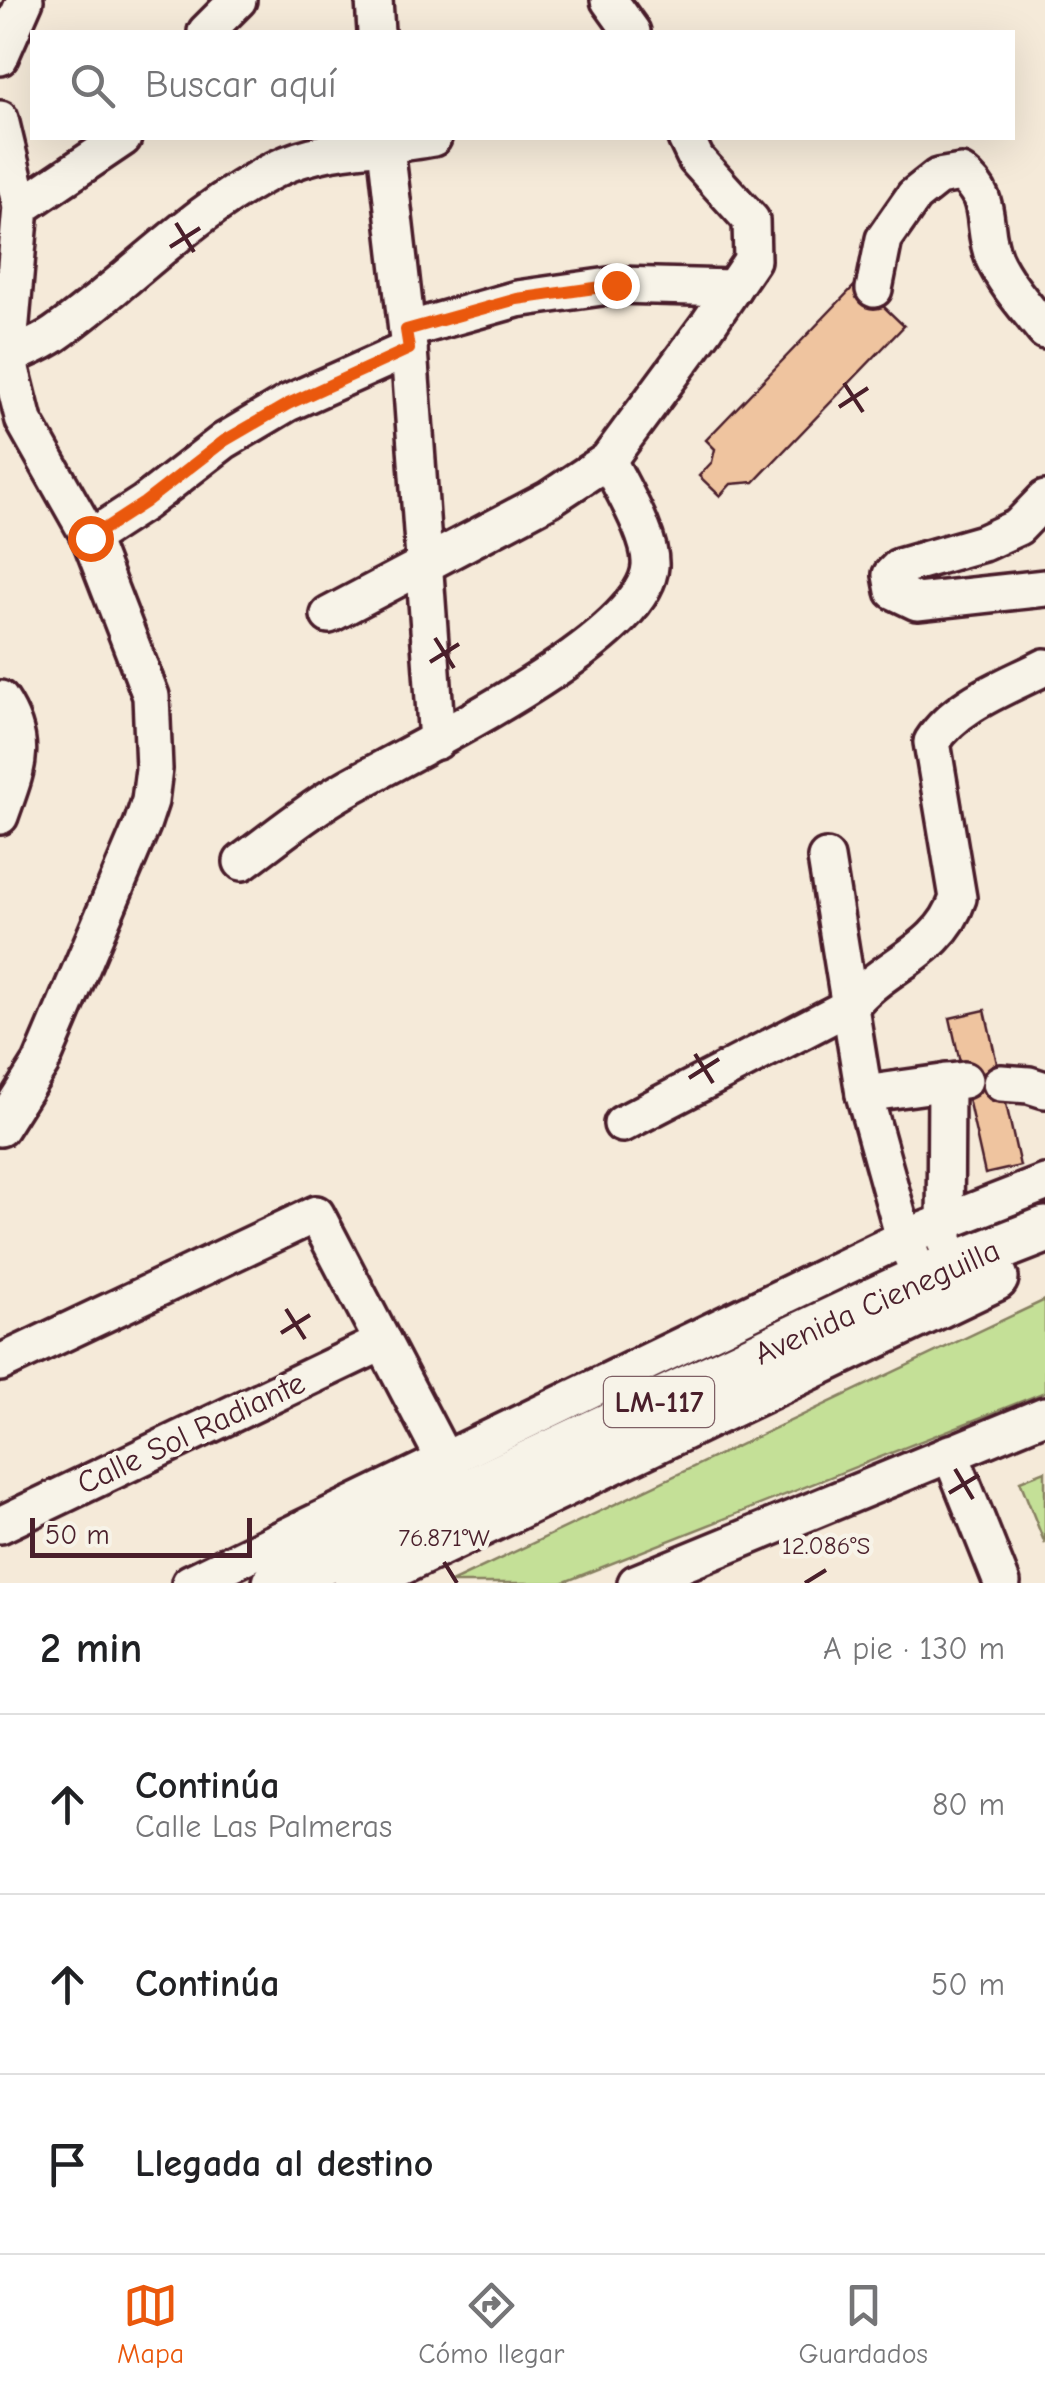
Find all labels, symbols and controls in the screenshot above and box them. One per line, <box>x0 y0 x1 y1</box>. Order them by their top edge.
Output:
search box <box>30 30 1015 140</box>
icon: search <box>65 58 120 113</box>
text: Buscar aquí <box>145 63 337 107</box>
route end <box>594 263 640 309</box>
route start <box>68 516 114 562</box>
street label: Avenida Cieneguilla <box>749 1231 1005 1373</box>
street label: Calle Sol Radiante <box>71 1364 311 1502</box>
road number: LM-117 <box>604 1377 714 1427</box>
scale bar <box>30 1513 252 1558</box>
text: 50 m <box>45 1519 110 1551</box>
text: 76.871°W <box>398 1523 490 1552</box>
text: 12.086°S <box>782 1531 870 1560</box>
text: 2 min <box>40 1624 142 1673</box>
text: A pie · 130 m <box>823 1630 1005 1667</box>
text: Continúa <box>135 1764 279 1808</box>
icon: ahead <box>40 1777 95 1832</box>
text: 80 m <box>932 1786 1005 1823</box>
text: Calle Las Palmeras <box>135 1808 392 1845</box>
icon: ahead <box>40 1957 95 2012</box>
text: Continúa <box>135 1962 279 2006</box>
text: 50 m <box>931 1966 1005 2003</box>
icon: arrive <box>40 2137 95 2192</box>
text: Llegada al destino <box>135 2142 433 2186</box>
tab: Mapa <box>117 2278 184 2370</box>
tab: Cómo llegar <box>418 2278 564 2370</box>
tab: Guardados <box>798 2278 928 2370</box>

